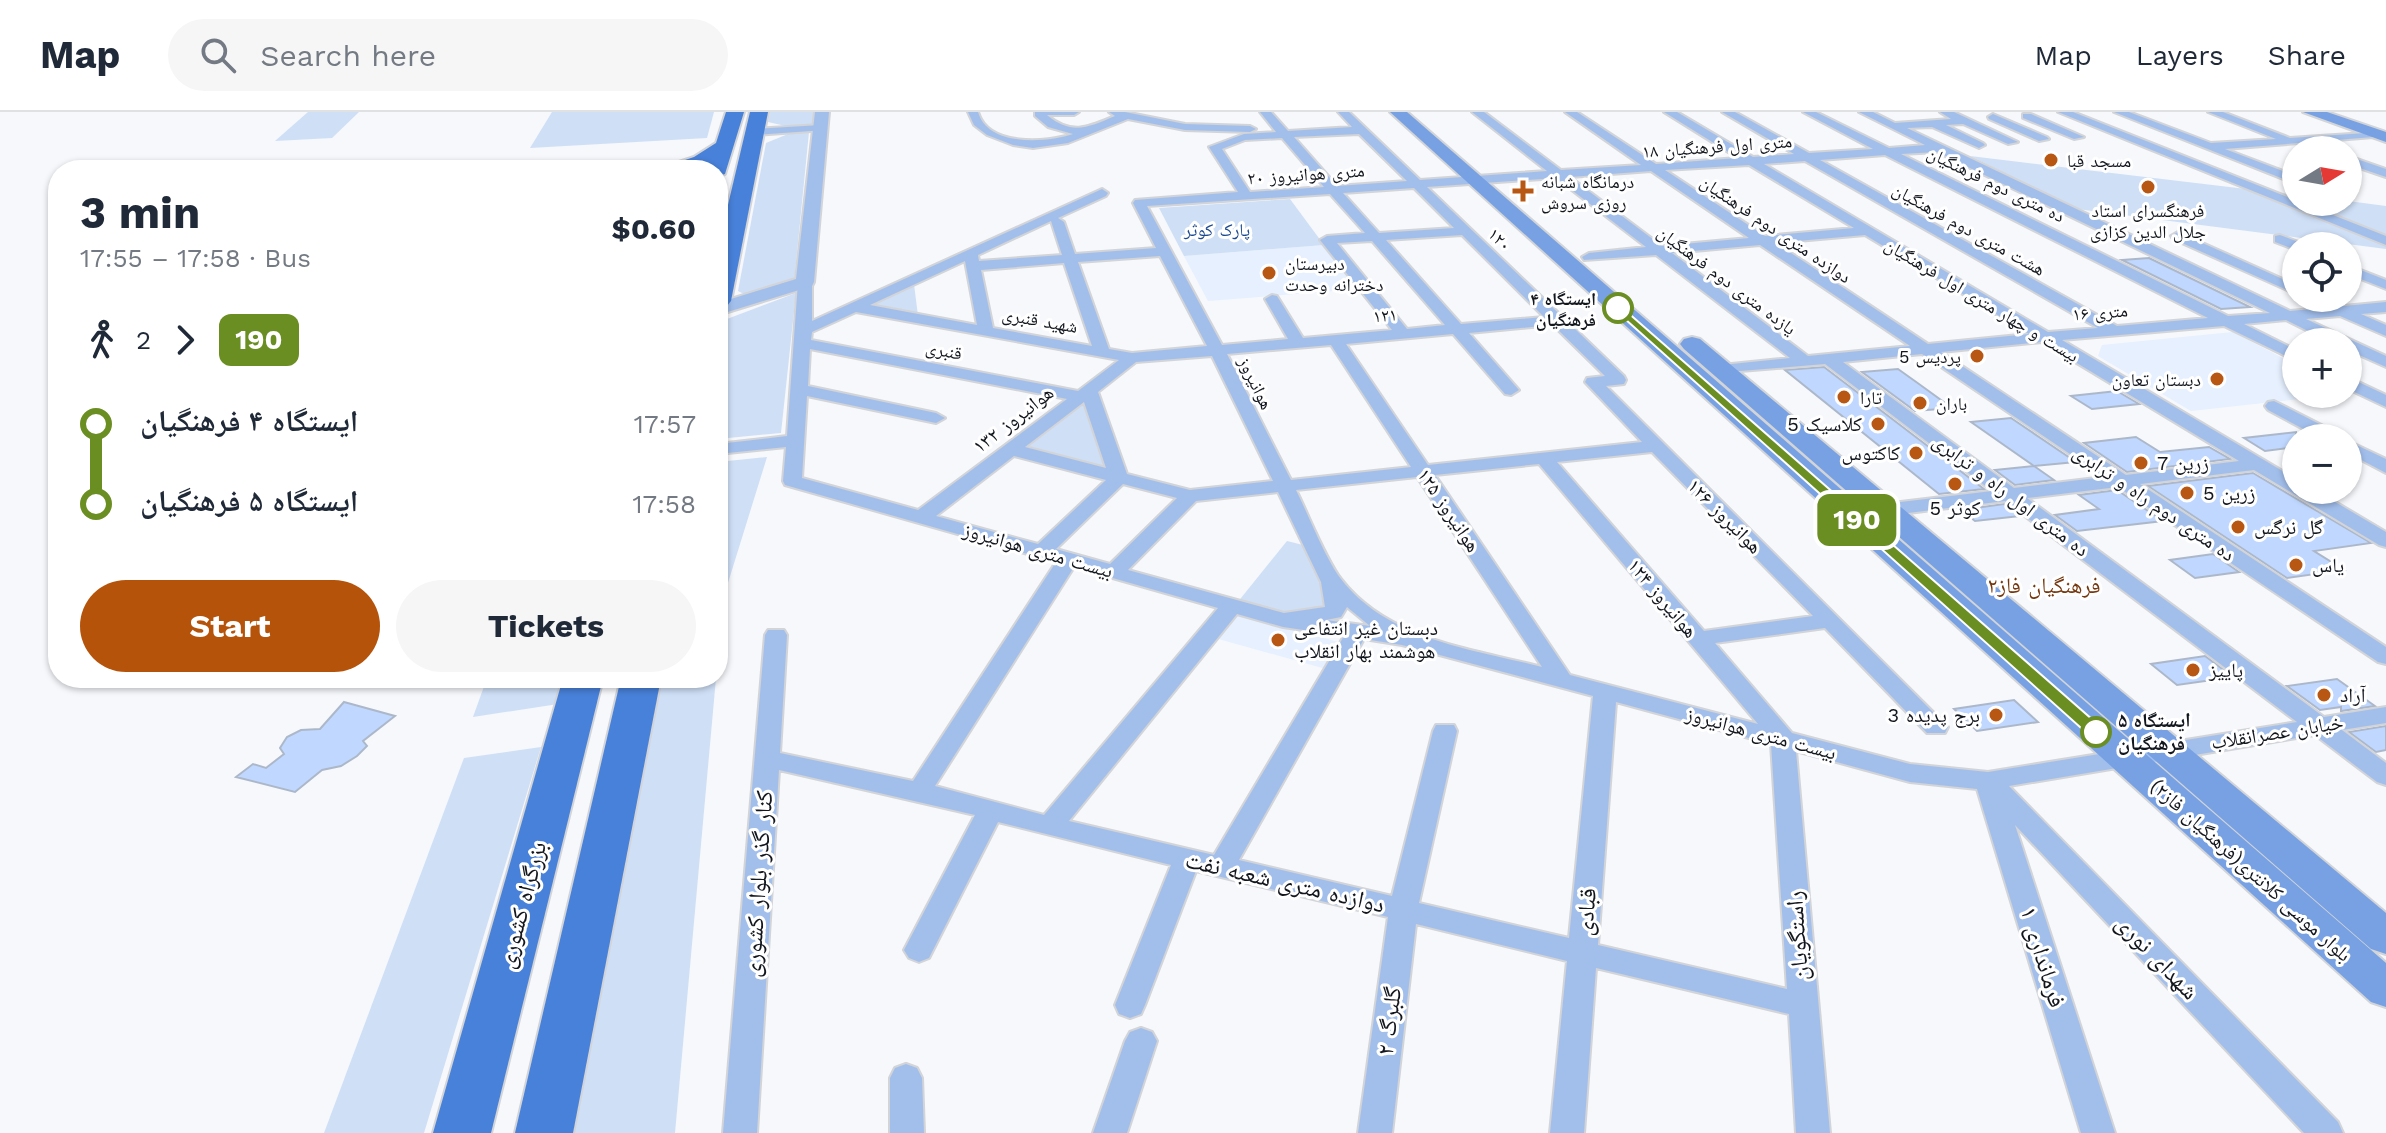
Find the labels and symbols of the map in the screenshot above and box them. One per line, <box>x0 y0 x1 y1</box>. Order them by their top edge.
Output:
street label: ۱۸ متری اول فرهنگیان <box>1641 130 1793 163</box>
north arrow <box>2282 136 2362 216</box>
street label: ده متری دوم فرهنگیان <box>1923 142 2068 228</box>
place label: مسجد قبا <box>2067 150 2131 171</box>
marker: مسجد قبا <box>2042 151 2060 169</box>
street label: ۲۰ متری هوانیروز <box>1247 159 1365 190</box>
place label: درمانگاه شبانه روزی سروش <box>1541 171 1634 214</box>
street label: دوازده متری دوم فرهنگیان <box>1696 171 1855 289</box>
street label: هشت متری دوم فرهنگیان <box>1888 178 2049 281</box>
marker: فرهنگسرای استاد جلال الدین کزازی <box>2139 178 2157 196</box>
marker: درمانگاه شبانه روزی سروش <box>1512 180 1534 202</box>
place label: فرهنگسرای استاد جلال الدین کزازی <box>2090 200 2206 243</box>
park label: پارک کوثر <box>1183 219 1250 241</box>
street label: یازده متری دوم فرهنگیان <box>1652 221 1800 340</box>
street label: ۱۲۰ <box>1484 223 1516 255</box>
street label: بیست و چهار متری اول فرهنگیان <box>1881 234 2083 367</box>
place label: دبیرستان دخترانه وحدت <box>1285 253 1383 295</box>
marker: دبیرستان دخترانه وحدت <box>1260 264 1278 282</box>
place label: ایستگاه ۴ فرهنگیان <box>1531 288 1596 331</box>
marker: ایستگاه ۴ فرهنگیان <box>1603 293 1633 323</box>
street label: ۱۶ متری <box>2072 300 2128 325</box>
street label: شهید قنبری <box>1000 303 1079 338</box>
street label: ۱۲۱ <box>1372 303 1398 327</box>
street label: قنبری <box>924 336 964 365</box>
place label: پردیس 5 <box>1899 346 1961 368</box>
marker: پردیس 5 <box>1968 347 1986 365</box>
street label: هوانیروز <box>1234 352 1278 413</box>
place label: دبستان تعاون <box>2112 369 2201 391</box>
marker: دبستان تعاون <box>2208 370 2226 388</box>
street label: هوانیروز ۱۳۲ <box>968 380 1058 458</box>
place label: تارا <box>1860 387 1882 408</box>
marker: تارا <box>1835 388 1853 406</box>
place label: باران <box>1936 393 1967 415</box>
marker: باران <box>1911 394 1929 412</box>
place label: کلاسیک 5 <box>1787 412 1862 436</box>
marker: کلاسیک 5 <box>1869 415 1887 433</box>
street label: ده متری اول راه و ترابری <box>1928 429 2094 561</box>
street label: ده متری دوم راه و ترابری <box>2067 440 2240 568</box>
place label: کاکتوس <box>1842 441 1900 465</box>
marker: کاکتوس <box>1907 444 1925 462</box>
place label: زرین 7 <box>2157 451 2209 475</box>
marker: زرین 7 <box>2132 454 2150 472</box>
street label: هوانیروز ۱۲۵ <box>1412 464 1486 556</box>
street label: هوانیروز ۱۲۶ <box>1683 474 1767 558</box>
marker: کوثر 5 <box>1946 475 1964 493</box>
place label: زرین 5 <box>2203 481 2255 505</box>
marker: زرین 5 <box>2178 484 2196 502</box>
line badge: 190 <box>1811 494 1903 546</box>
place label: کوثر 5 <box>1929 496 1981 520</box>
place label: گل نرگس <box>2254 515 2323 539</box>
street label: بیست متری هوانیروز <box>959 517 1116 583</box>
marker: گل نرگس <box>2229 518 2247 536</box>
place label: یاس <box>2312 553 2344 577</box>
street label: هوانیروز ۱۲۴ <box>1623 554 1703 642</box>
marker: یاس <box>2287 556 2305 574</box>
district label: فرهنگیان فاز۲ <box>1988 573 2100 599</box>
place label: دبستان غیر انتفاعی هوشمند بهار انقلاب <box>1294 616 1438 663</box>
marker: دبستان غیر انتفاعی هوشمند بهار انقلاب <box>1269 631 1287 649</box>
place label: پاییز <box>2208 658 2243 682</box>
marker: پاییز <box>2184 661 2202 679</box>
place label: آراد <box>2340 683 2366 707</box>
marker: آراد <box>2315 686 2333 704</box>
street label: بیست متری هوانیروز <box>1682 701 1839 765</box>
place label: برج پدیده 3 <box>1888 703 1980 728</box>
marker: برج پدیده 3 <box>1987 706 2005 724</box>
place label: ایستگاه ۵ فرهنگیان <box>2118 708 2191 755</box>
street label: خیابان عصرانقلاب <box>2209 710 2345 754</box>
marker: ایستگاه ۵ فرهنگیان <box>2081 717 2111 747</box>
street label: بلوار موسی کلانتری(فرهنگیان فاز۲) <box>2146 774 2356 966</box>
street label: کنار گذر بلوار کشوری <box>737 790 779 978</box>
street label: بزرگراه کشوری <box>492 839 552 971</box>
street label: دوازده متری شعبه نفت <box>1183 845 1387 919</box>
street label: قبادی <box>1570 887 1602 937</box>
street label: راستگویان <box>1780 890 1814 982</box>
street label: فرمانداری ۱ <box>2014 903 2072 1011</box>
street label: شهدای نوری <box>2110 909 2204 1005</box>
street label: گلبرگ ۲ <box>1371 985 1407 1057</box>

